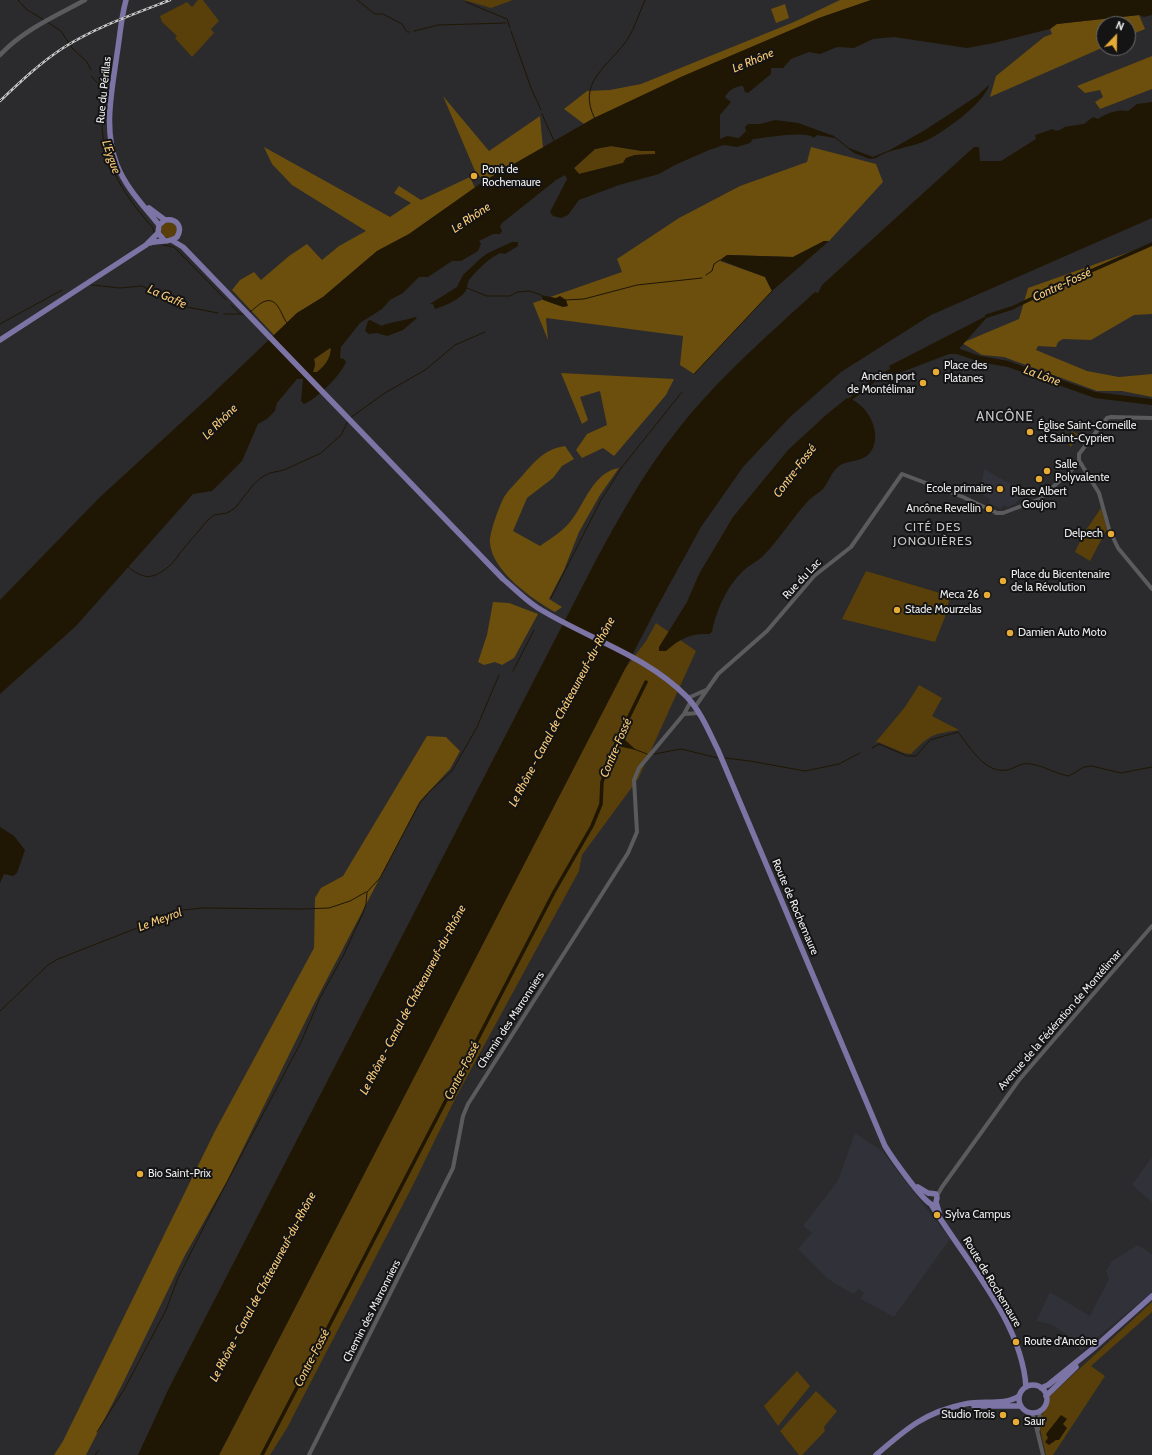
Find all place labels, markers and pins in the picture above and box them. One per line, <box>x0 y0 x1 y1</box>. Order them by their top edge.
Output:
place label: Pont de Rochemaure <box>482 163 541 189</box>
marker: Pont de Rochemaure <box>469 171 479 181</box>
place label: Place des Platanes <box>944 359 987 385</box>
marker: Place des Platanes <box>931 367 941 377</box>
place label: Ancien port de Montélimar <box>847 370 915 396</box>
marker: Ancien port de Montélimar <box>918 378 928 388</box>
place label: Église Saint-Corneille et Saint-Cyprien <box>1038 419 1136 445</box>
marker: Église Saint-Corneille et Saint-Cyprien <box>1025 427 1035 437</box>
place label: Salle Polyvalente <box>1055 458 1109 484</box>
marker: Salle Polyvalente <box>1042 466 1052 476</box>
marker: Place Albert Goujon <box>1034 474 1044 484</box>
place label: Ecole primaire <box>926 482 992 496</box>
marker: Ecole primaire <box>995 484 1005 494</box>
place label: Place Albert Goujon <box>1011 485 1067 511</box>
place label: Ancône Revellin <box>906 502 981 516</box>
marker: Ancône Revellin <box>984 504 994 514</box>
place label: Delpech <box>1064 527 1103 541</box>
marker: Delpech <box>1106 529 1116 539</box>
place label: Place du Bicentenaire de la Révolution <box>1011 568 1110 594</box>
marker: Place du Bicentenaire de la Révolution <box>998 576 1008 586</box>
place label: Meca 26 <box>940 588 979 602</box>
marker: Meca 26 <box>982 590 992 600</box>
place label: Stade Mourzelas <box>905 603 982 617</box>
marker: Stade Mourzelas <box>892 605 902 615</box>
place label: Damien Auto Moto <box>1018 626 1107 640</box>
marker: Damien Auto Moto <box>1005 628 1015 638</box>
place label: Bio Saint-Prix <box>148 1167 211 1181</box>
marker: Bio Saint-Prix <box>135 1169 145 1179</box>
place label: Sylva Campus <box>945 1208 1011 1222</box>
marker: Sylva Campus <box>932 1210 942 1220</box>
place label: Route d'Ancône <box>1024 1335 1097 1349</box>
marker: Route d'Ancône <box>1011 1337 1021 1347</box>
place label: Studio Trois <box>941 1408 995 1422</box>
marker: Studio Trois <box>998 1410 1008 1420</box>
place label: Saur <box>1024 1415 1045 1429</box>
marker: Saur <box>1011 1417 1021 1427</box>

